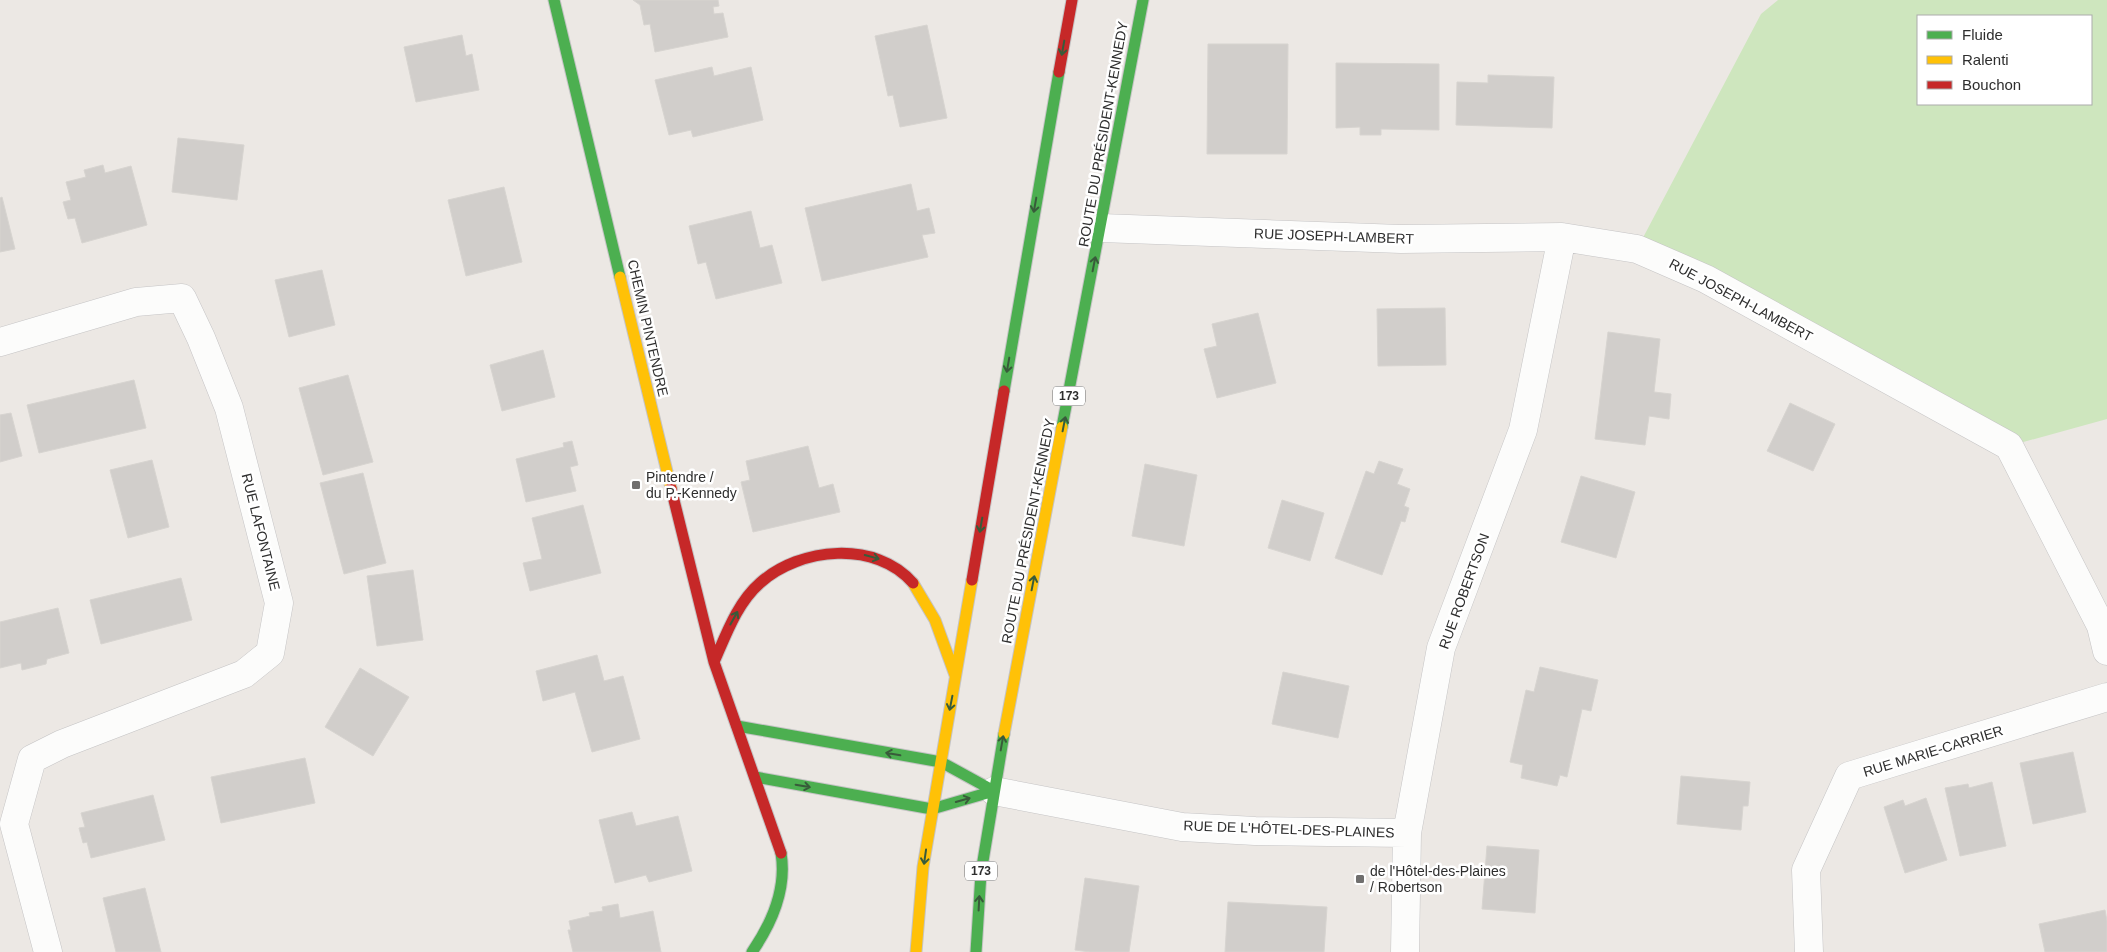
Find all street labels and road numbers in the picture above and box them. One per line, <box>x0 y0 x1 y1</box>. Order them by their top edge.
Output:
street label: ROUTE DU PRÉSIDENT-KENNEDY <box>1075 19 1131 248</box>
street label: RUE JOSEPH-LAMBERT <box>1254 225 1415 247</box>
street label: RUE JOSEPH-LAMBERT <box>1667 255 1816 345</box>
street label: CHEMIN PINTENDRE <box>624 258 672 398</box>
road number: 173 <box>1053 386 1085 406</box>
street label: ROUTE DU PRÉSIDENT-KENNEDY <box>998 417 1058 645</box>
street label: RUE LAFONTAINE <box>239 472 283 592</box>
street label: RUE ROBERTSON <box>1436 531 1492 651</box>
street label: RUE MARIE-CARRIER <box>1861 722 2005 780</box>
street label: RUE DE L'HÔTEL-DES-PLAINES <box>1183 817 1395 841</box>
road number: 173 <box>965 861 997 880</box>

